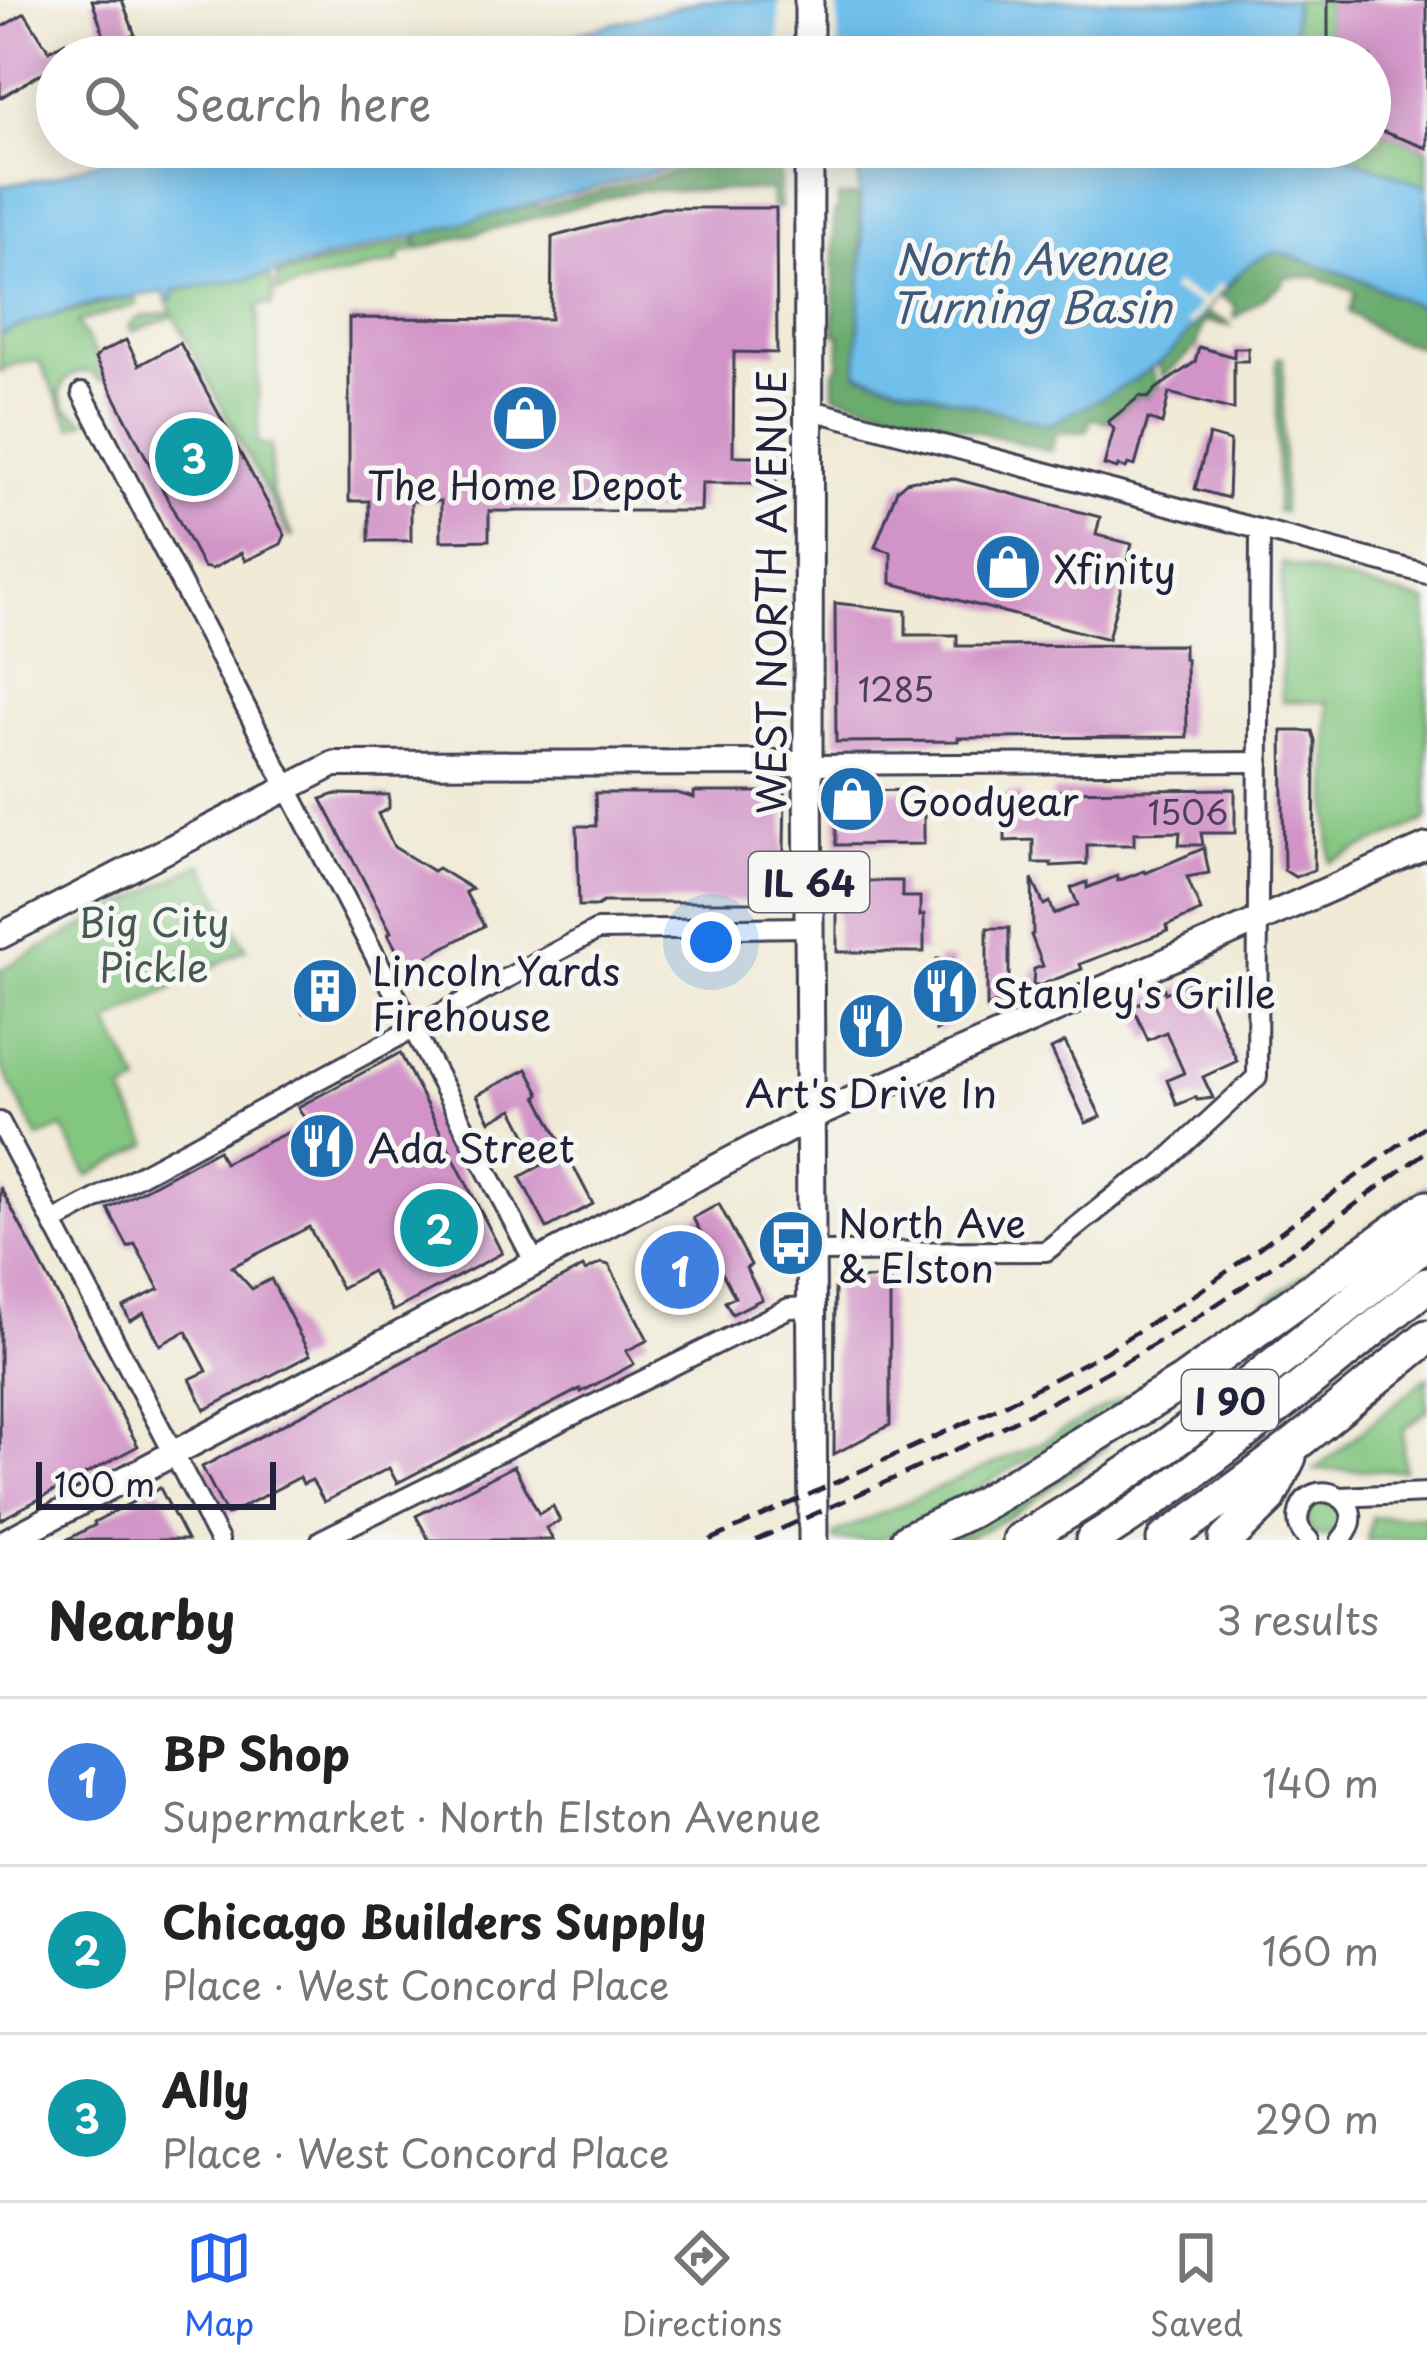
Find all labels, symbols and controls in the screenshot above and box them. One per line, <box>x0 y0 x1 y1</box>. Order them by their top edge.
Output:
search box <box>36 36 1391 168</box>
text: Search here <box>174 68 431 136</box>
icon: search <box>78 69 144 135</box>
water label: North Avenue Turning Basin <box>890 226 1174 337</box>
street label: WEST NORTH AVENUE <box>740 370 799 814</box>
shop icon: The Home Depot <box>490 383 560 453</box>
pin: 3 <box>155 412 233 502</box>
place label: The Home Depot <box>367 454 683 513</box>
shop icon: Xfinity <box>973 532 1043 602</box>
place label: Xfinity <box>1054 538 1176 597</box>
house number: 1285 <box>858 663 934 713</box>
shop icon: Goodyear <box>817 764 887 834</box>
place label: Goodyear <box>898 770 1079 829</box>
house number: 1506 <box>1148 786 1228 836</box>
road number: IL 64 <box>749 852 869 912</box>
park label: Big City Pickle <box>78 891 230 995</box>
your location <box>681 912 741 972</box>
place label: Lincoln Yards Firehouse <box>372 940 620 1044</box>
building icon: Lincoln Yards Firehouse <box>290 956 360 1026</box>
restaurant icon: Stanley's Grille <box>910 956 980 1026</box>
place label: Stanley's Grille <box>992 962 1276 1021</box>
restaurant icon: Art's Drive In <box>836 991 906 1061</box>
place label: Art's Drive In <box>745 1062 997 1121</box>
restaurant icon: Ada Street <box>287 1111 357 1181</box>
place label: Ada Street <box>368 1117 575 1176</box>
pin: 2 <box>400 1183 478 1273</box>
place label: North Ave & Elston <box>838 1192 1026 1296</box>
bus stop icon: North Ave & Elston <box>756 1208 826 1278</box>
pin: 1 <box>641 1225 719 1315</box>
road number: I 90 <box>1182 1370 1278 1430</box>
scale bar <box>36 1456 276 1509</box>
text: 100 m <box>54 1458 155 1508</box>
text: Nearby <box>48 1580 235 1657</box>
text: 3 results <box>1216 1589 1379 1648</box>
text: BP Shop <box>162 1718 350 1786</box>
text: 1 <box>78 1752 96 1811</box>
text: 140 m <box>1262 1752 1379 1811</box>
text: Supermarket · North Elston Avenue <box>162 1786 821 1845</box>
text: Chicago Builders Supply <box>162 1886 706 1954</box>
text: 2 <box>73 1920 101 1979</box>
text: 160 m <box>1262 1920 1379 1979</box>
text: Place · West Concord Place <box>162 1954 669 2013</box>
text: Ally <box>162 2054 250 2122</box>
text: 3 <box>74 2088 100 2147</box>
text: 290 m <box>1255 2088 1379 2147</box>
text: Place · West Concord Place <box>162 2122 669 2181</box>
tab: Map <box>184 2225 254 2347</box>
tab: Directions <box>622 2225 782 2347</box>
tab: Saved <box>1150 2225 1243 2347</box>

